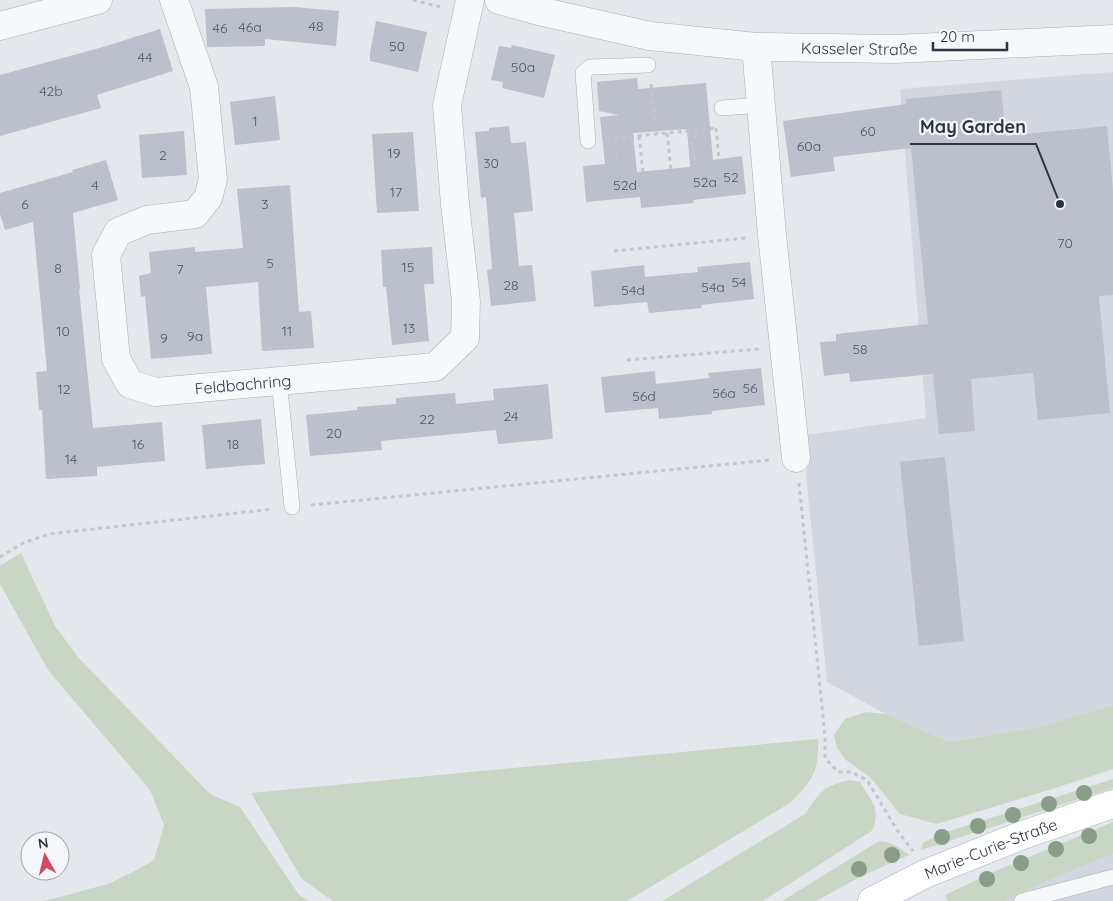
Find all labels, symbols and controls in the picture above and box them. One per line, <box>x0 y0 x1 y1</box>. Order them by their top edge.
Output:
house number: 48 <box>309 17 323 35</box>
house number: 46a <box>238 18 262 36</box>
house number: 46 <box>213 19 228 37</box>
scale bar <box>933 20 1007 52</box>
text: 20 m <box>940 27 975 46</box>
house number: 50 <box>389 37 405 55</box>
street label: Kasseler Straße <box>801 38 918 59</box>
house number: 44 <box>138 48 152 66</box>
house number: 50a <box>511 58 535 76</box>
house number: 42b <box>39 82 63 100</box>
callout: May Garden <box>910 111 1036 144</box>
house number: 1 <box>252 112 258 130</box>
text: May Garden <box>920 115 1026 138</box>
house number: 60 <box>860 122 876 140</box>
house number: 60a <box>797 137 821 155</box>
house number: 19 <box>388 144 401 162</box>
house number: 2 <box>159 146 167 164</box>
house number: 30 <box>483 154 499 172</box>
house number: 52 <box>723 168 739 186</box>
house number: 52a <box>693 173 717 191</box>
house number: 4 <box>91 176 99 194</box>
house number: 52d <box>613 176 637 194</box>
house number: 17 <box>390 183 402 201</box>
house number: 6 <box>21 195 29 213</box>
house number: 3 <box>261 195 269 213</box>
house number: 70 <box>1057 234 1073 252</box>
house number: 5 <box>266 254 274 272</box>
house number: 15 <box>402 258 414 276</box>
house number: 8 <box>54 259 62 277</box>
house number: 7 <box>176 260 184 278</box>
house number: 54 <box>731 273 747 291</box>
house number: 28 <box>503 276 519 294</box>
house number: 54a <box>701 278 725 296</box>
house number: 54d <box>621 281 645 299</box>
house number: 13 <box>403 319 415 337</box>
house number: 10 <box>56 322 70 340</box>
house number: 11 <box>282 322 292 340</box>
house number: 9a <box>187 327 203 345</box>
house number: 9 <box>160 329 168 347</box>
house number: 58 <box>852 340 868 358</box>
street label: Feldbachring <box>194 370 292 398</box>
house number: 56 <box>742 379 758 397</box>
house number: 12 <box>58 380 71 398</box>
house number: 56a <box>712 384 736 402</box>
house number: 56d <box>632 387 656 405</box>
house number: 24 <box>504 407 518 425</box>
house number: 22 <box>419 410 435 428</box>
house number: 20 <box>326 424 342 442</box>
house number: 16 <box>132 435 145 453</box>
house number: 18 <box>227 435 239 453</box>
house number: 14 <box>65 450 77 468</box>
street label: Marie-Curie-Straße <box>921 814 1060 883</box>
north arrow <box>20 831 70 881</box>
text: N <box>37 833 50 853</box>

